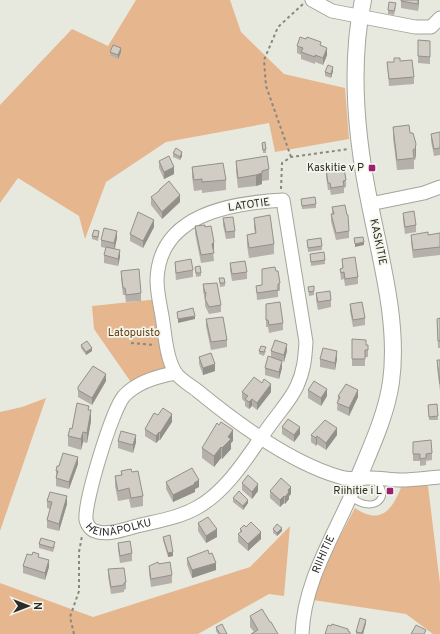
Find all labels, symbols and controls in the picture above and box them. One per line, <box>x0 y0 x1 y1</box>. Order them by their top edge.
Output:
place label: Kaskitie v P <box>307 161 364 175</box>
marker: Kaskitie v P <box>367 163 377 173</box>
street label: LATOTIE <box>227 195 271 215</box>
street label: KASKITIE <box>366 217 390 267</box>
park label: Latopuisto <box>108 326 160 340</box>
place label: Riihitie i L <box>333 484 382 498</box>
marker: Riihitie i L <box>385 486 395 496</box>
street label: HEINÄPOLKU <box>82 516 153 540</box>
street label: RIIHITIE <box>309 533 338 575</box>
north arrow <box>8 586 48 626</box>
text: N <box>30 602 44 610</box>

